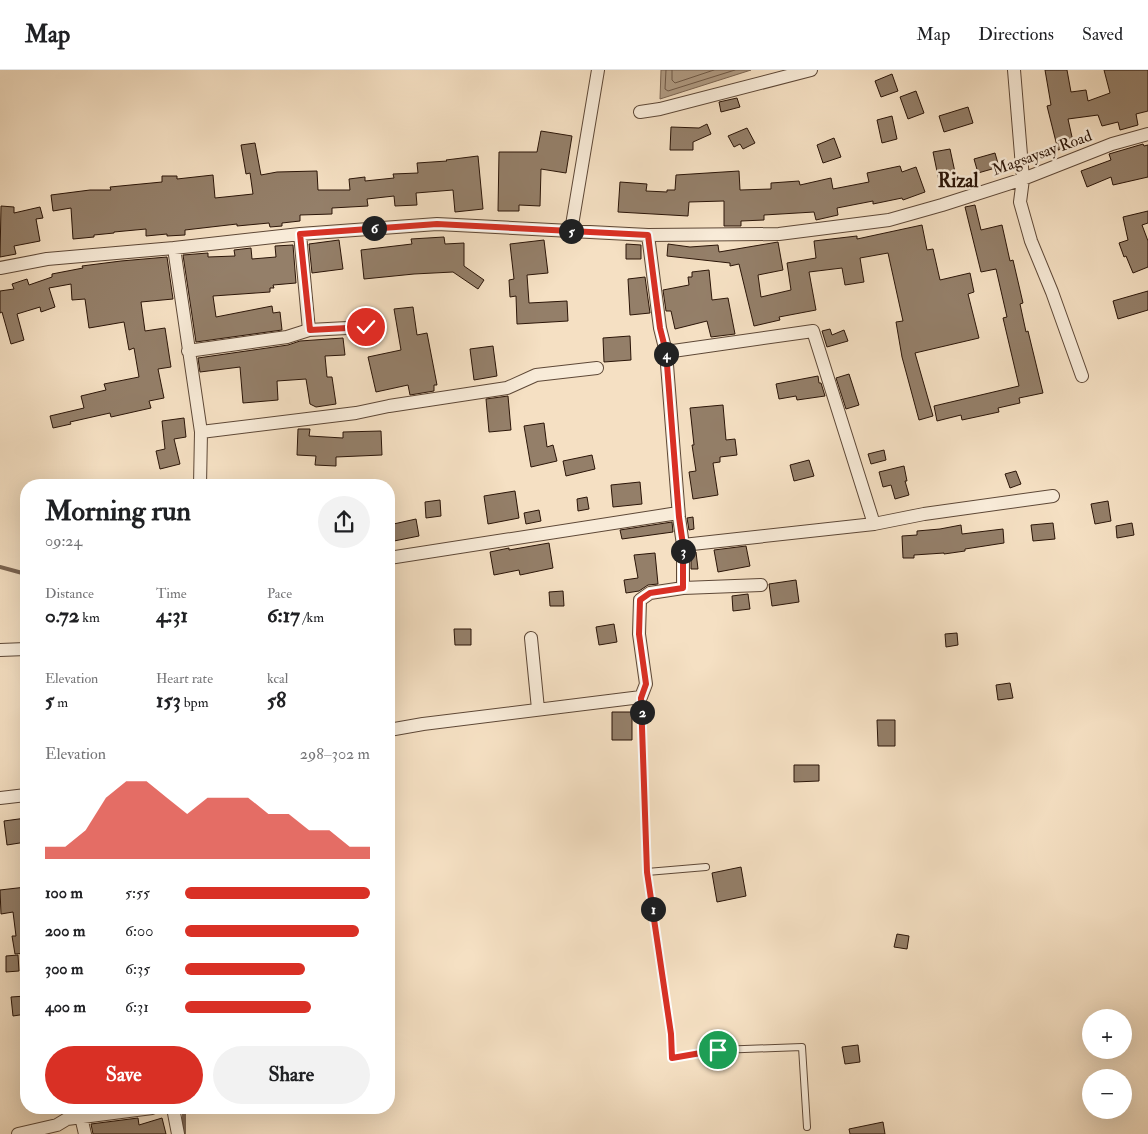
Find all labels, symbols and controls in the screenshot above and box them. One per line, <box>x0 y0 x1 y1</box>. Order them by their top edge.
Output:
text: Map <box>25 19 70 50</box>
text: Map <box>917 23 950 46</box>
text: Directions <box>978 23 1054 46</box>
text: Saved <box>1082 23 1123 46</box>
street label: Magsaysay Road <box>989 126 1095 180</box>
district label: Rizal <box>938 169 978 193</box>
pin: 6 <box>362 216 386 240</box>
pin: 5 <box>558 218 584 244</box>
text: 6 <box>371 220 378 237</box>
text: 5 <box>568 223 575 240</box>
pin <box>345 306 387 348</box>
icon: check <box>352 313 380 341</box>
pin: 4 <box>654 342 678 366</box>
text: 4 <box>663 346 670 363</box>
text: Morning run <box>45 494 191 529</box>
button: share <box>318 496 370 548</box>
text: 09:24 <box>45 531 82 551</box>
pin: 3 <box>670 538 696 564</box>
text: 3 <box>681 543 686 560</box>
text: Distance <box>45 585 94 602</box>
text: Time <box>156 585 187 602</box>
text: Pace <box>267 585 292 602</box>
text: 0.72 <box>45 602 79 629</box>
text: 4:31 <box>156 602 188 629</box>
text: 6:17 <box>267 602 300 629</box>
text: km <box>79 609 100 626</box>
text: /km <box>300 609 324 626</box>
text: Elevation <box>45 670 98 687</box>
text: Heart rate <box>156 670 213 687</box>
text: kcal <box>267 670 288 687</box>
text: 5 <box>45 687 54 714</box>
text: 153 <box>156 687 181 714</box>
text: 58 <box>267 687 286 714</box>
text: m <box>54 694 68 711</box>
text: bpm <box>181 694 209 711</box>
pin: 2 <box>630 700 654 724</box>
text: 2 <box>639 704 646 721</box>
text: Elevation <box>45 744 106 764</box>
text: 298–302 m <box>300 744 370 764</box>
text: 100 m <box>45 883 83 903</box>
text: 5:55 <box>125 883 150 903</box>
pin: 1 <box>640 896 666 922</box>
text: 1 <box>651 901 656 918</box>
text: 200 m <box>45 921 85 941</box>
text: 6:00 <box>125 921 153 941</box>
text: 300 m <box>45 959 83 979</box>
text: 6:35 <box>125 959 150 979</box>
text: 400 m <box>45 997 86 1017</box>
text: 6:31 <box>125 997 149 1017</box>
map controls <box>1082 1009 1132 1119</box>
button: + <box>1082 1009 1132 1059</box>
pin <box>697 1029 739 1071</box>
icon: arrive <box>704 1036 732 1064</box>
button: Save <box>45 1046 203 1104</box>
button: Share <box>213 1046 370 1104</box>
button: − <box>1082 1069 1132 1119</box>

